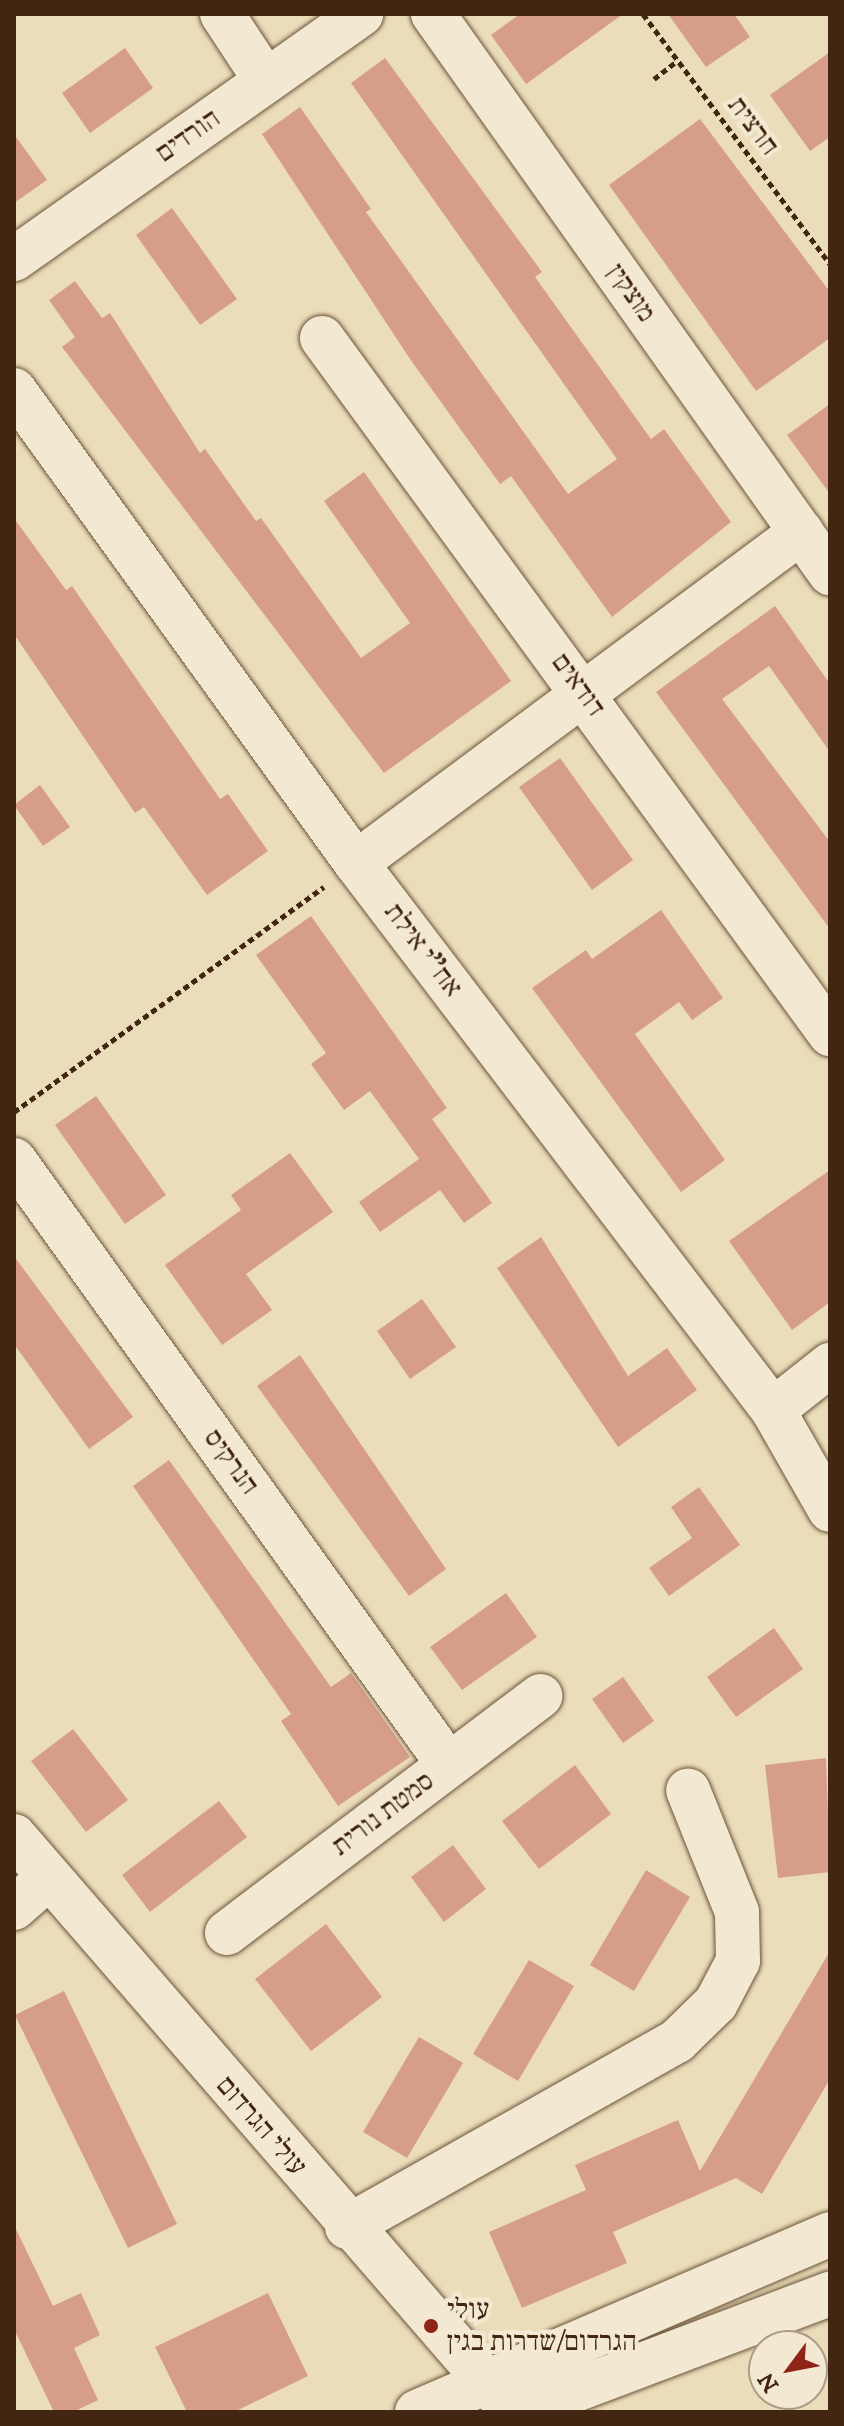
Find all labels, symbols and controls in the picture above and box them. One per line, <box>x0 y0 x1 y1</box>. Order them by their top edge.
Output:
street label: חרצית <box>720 90 786 162</box>
street label: הורדים <box>149 102 227 170</box>
street label: מוצקין <box>599 257 663 329</box>
street label: דודאים <box>544 647 612 723</box>
street label: אח"י אילת <box>377 896 469 1004</box>
street label: הנרקיס <box>196 1423 266 1501</box>
street label: סמטת נורית <box>325 1765 441 1863</box>
street label: עולי הגרדום <box>209 2069 313 2183</box>
place label: עולי הגרדום/שדרות בגין <box>447 2293 637 2359</box>
marker: עולי הגרדום/שדרות בגין <box>422 2317 440 2335</box>
north arrow <box>748 2330 828 2410</box>
text: N <box>753 2367 785 2397</box>

